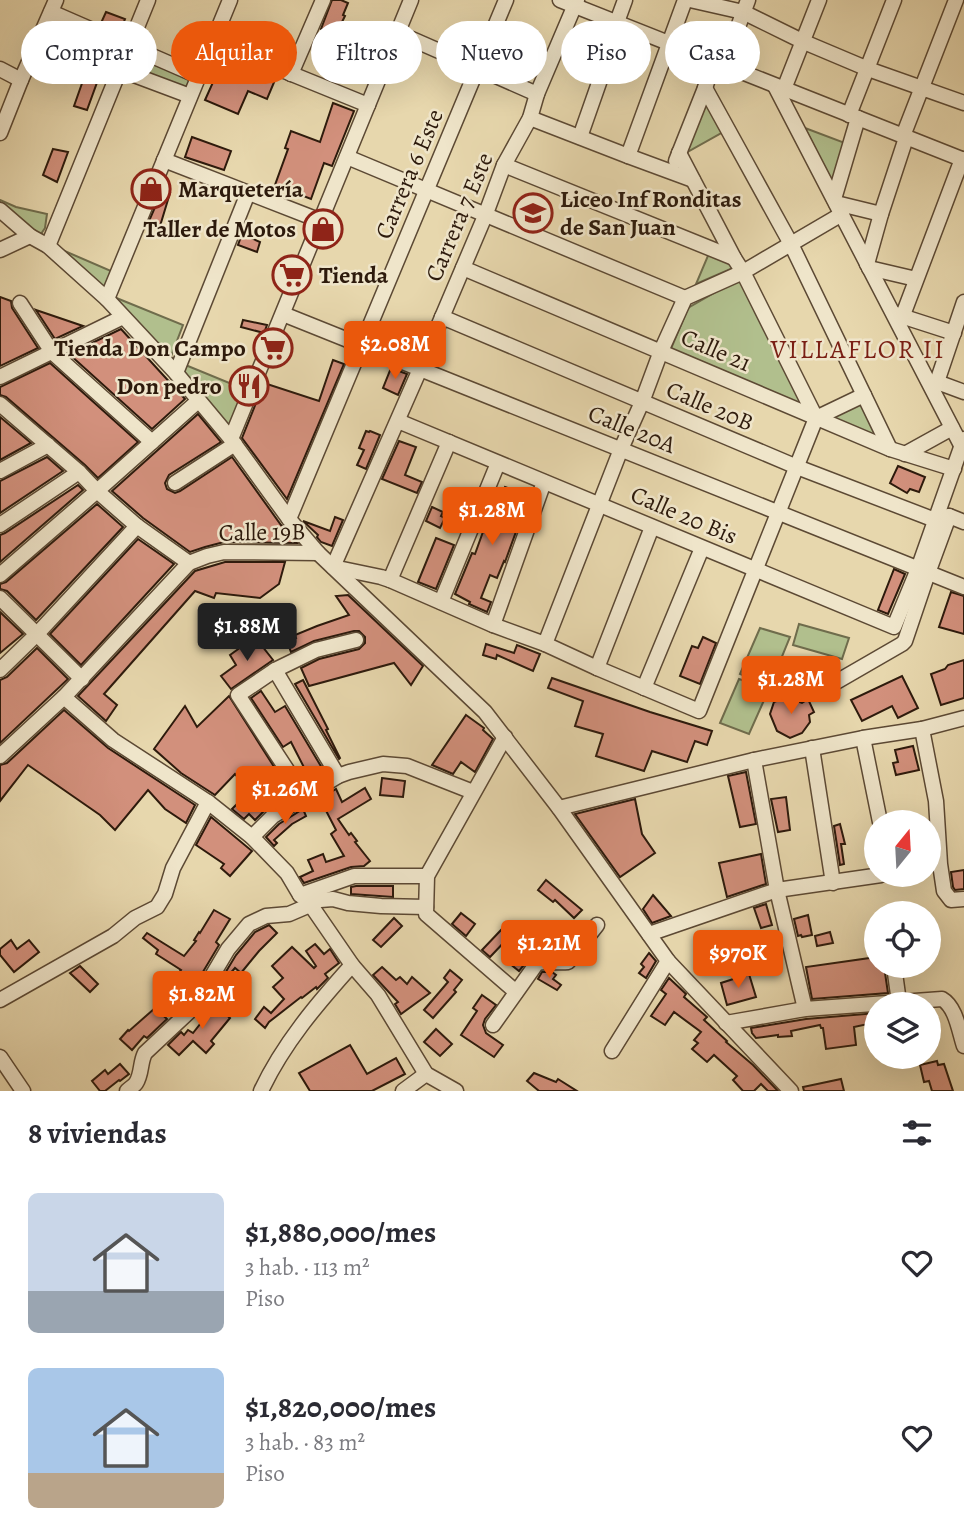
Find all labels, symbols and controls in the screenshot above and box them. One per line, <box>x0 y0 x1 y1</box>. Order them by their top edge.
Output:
chip: Comprar <box>21 21 157 84</box>
chip: Alquilar <box>171 21 297 84</box>
chip: Filtros <box>311 21 422 84</box>
chip: Nuevo <box>436 21 547 84</box>
chip: Piso <box>561 21 651 84</box>
chip: Casa <box>665 21 760 84</box>
street label: Carrera 6 Este <box>367 104 451 244</box>
street label: Carrera 7 Este <box>417 148 501 286</box>
shop icon: Marquetería <box>130 168 172 210</box>
place label: Marquetería <box>178 173 304 205</box>
place label: Liceo Inf Ronditas de San Juan <box>560 183 742 243</box>
school or university icon: Liceo Inf Ronditas de San Juan <box>512 192 554 234</box>
shop icon: Taller de Motos <box>302 208 344 250</box>
place label: Taller de Motos <box>143 213 296 245</box>
supermarket icon: Tienda <box>271 254 313 296</box>
place label: Tienda <box>319 259 389 291</box>
street label: Calle 21 <box>676 321 756 379</box>
pin: $2.08M <box>338 322 452 381</box>
supermarket icon: Tienda Don Campo <box>252 327 294 369</box>
text: $2.08M <box>360 328 430 359</box>
place label: Tienda Don Campo <box>54 332 246 364</box>
district label: VILLAFLOR II <box>769 332 946 367</box>
restaurant icon: Don pedro <box>228 365 270 407</box>
place label: Don pedro <box>117 370 222 402</box>
street label: Calle 20B <box>661 373 759 439</box>
street label: Calle 20A <box>584 397 681 461</box>
street label: Calle 20 Bis <box>626 478 742 552</box>
pin: $1.28M <box>435 488 549 547</box>
text: $1.28M <box>459 494 525 525</box>
street label: Calle 19B <box>218 515 306 549</box>
pin: $1.88M <box>190 604 304 663</box>
text: $1.88M <box>214 610 280 641</box>
pin: $1.28M <box>734 656 848 716</box>
text: $1.28M <box>758 663 824 694</box>
pin: $1.26M <box>228 766 342 826</box>
text: $1.26M <box>252 773 318 804</box>
north arrow <box>864 810 942 887</box>
map controls <box>864 810 941 1069</box>
button: locate <box>864 901 941 978</box>
pin: $1.21M <box>492 920 606 980</box>
text: $1.21M <box>517 927 581 958</box>
pin: $970K <box>689 930 787 990</box>
text: $970K <box>709 937 767 968</box>
pin: $1.82M <box>145 972 259 1031</box>
text: $1.82M <box>169 978 235 1009</box>
button: layers <box>864 992 941 1069</box>
text: 8 viviendas <box>28 1113 167 1153</box>
icon: filters <box>898 1114 936 1152</box>
text: $1,880,000/mes <box>245 1212 436 1252</box>
icon: home <box>84 1221 168 1305</box>
icon: heart <box>898 1244 936 1282</box>
text: 3 hab. · 113 m² <box>245 1252 370 1283</box>
text: Piso <box>245 1283 285 1314</box>
text: $1,820,000/mes <box>245 1387 436 1427</box>
icon: home <box>84 1396 168 1480</box>
icon: heart <box>898 1419 936 1457</box>
text: 3 hab. · 83 m² <box>245 1427 365 1458</box>
text: Piso <box>245 1458 285 1489</box>

